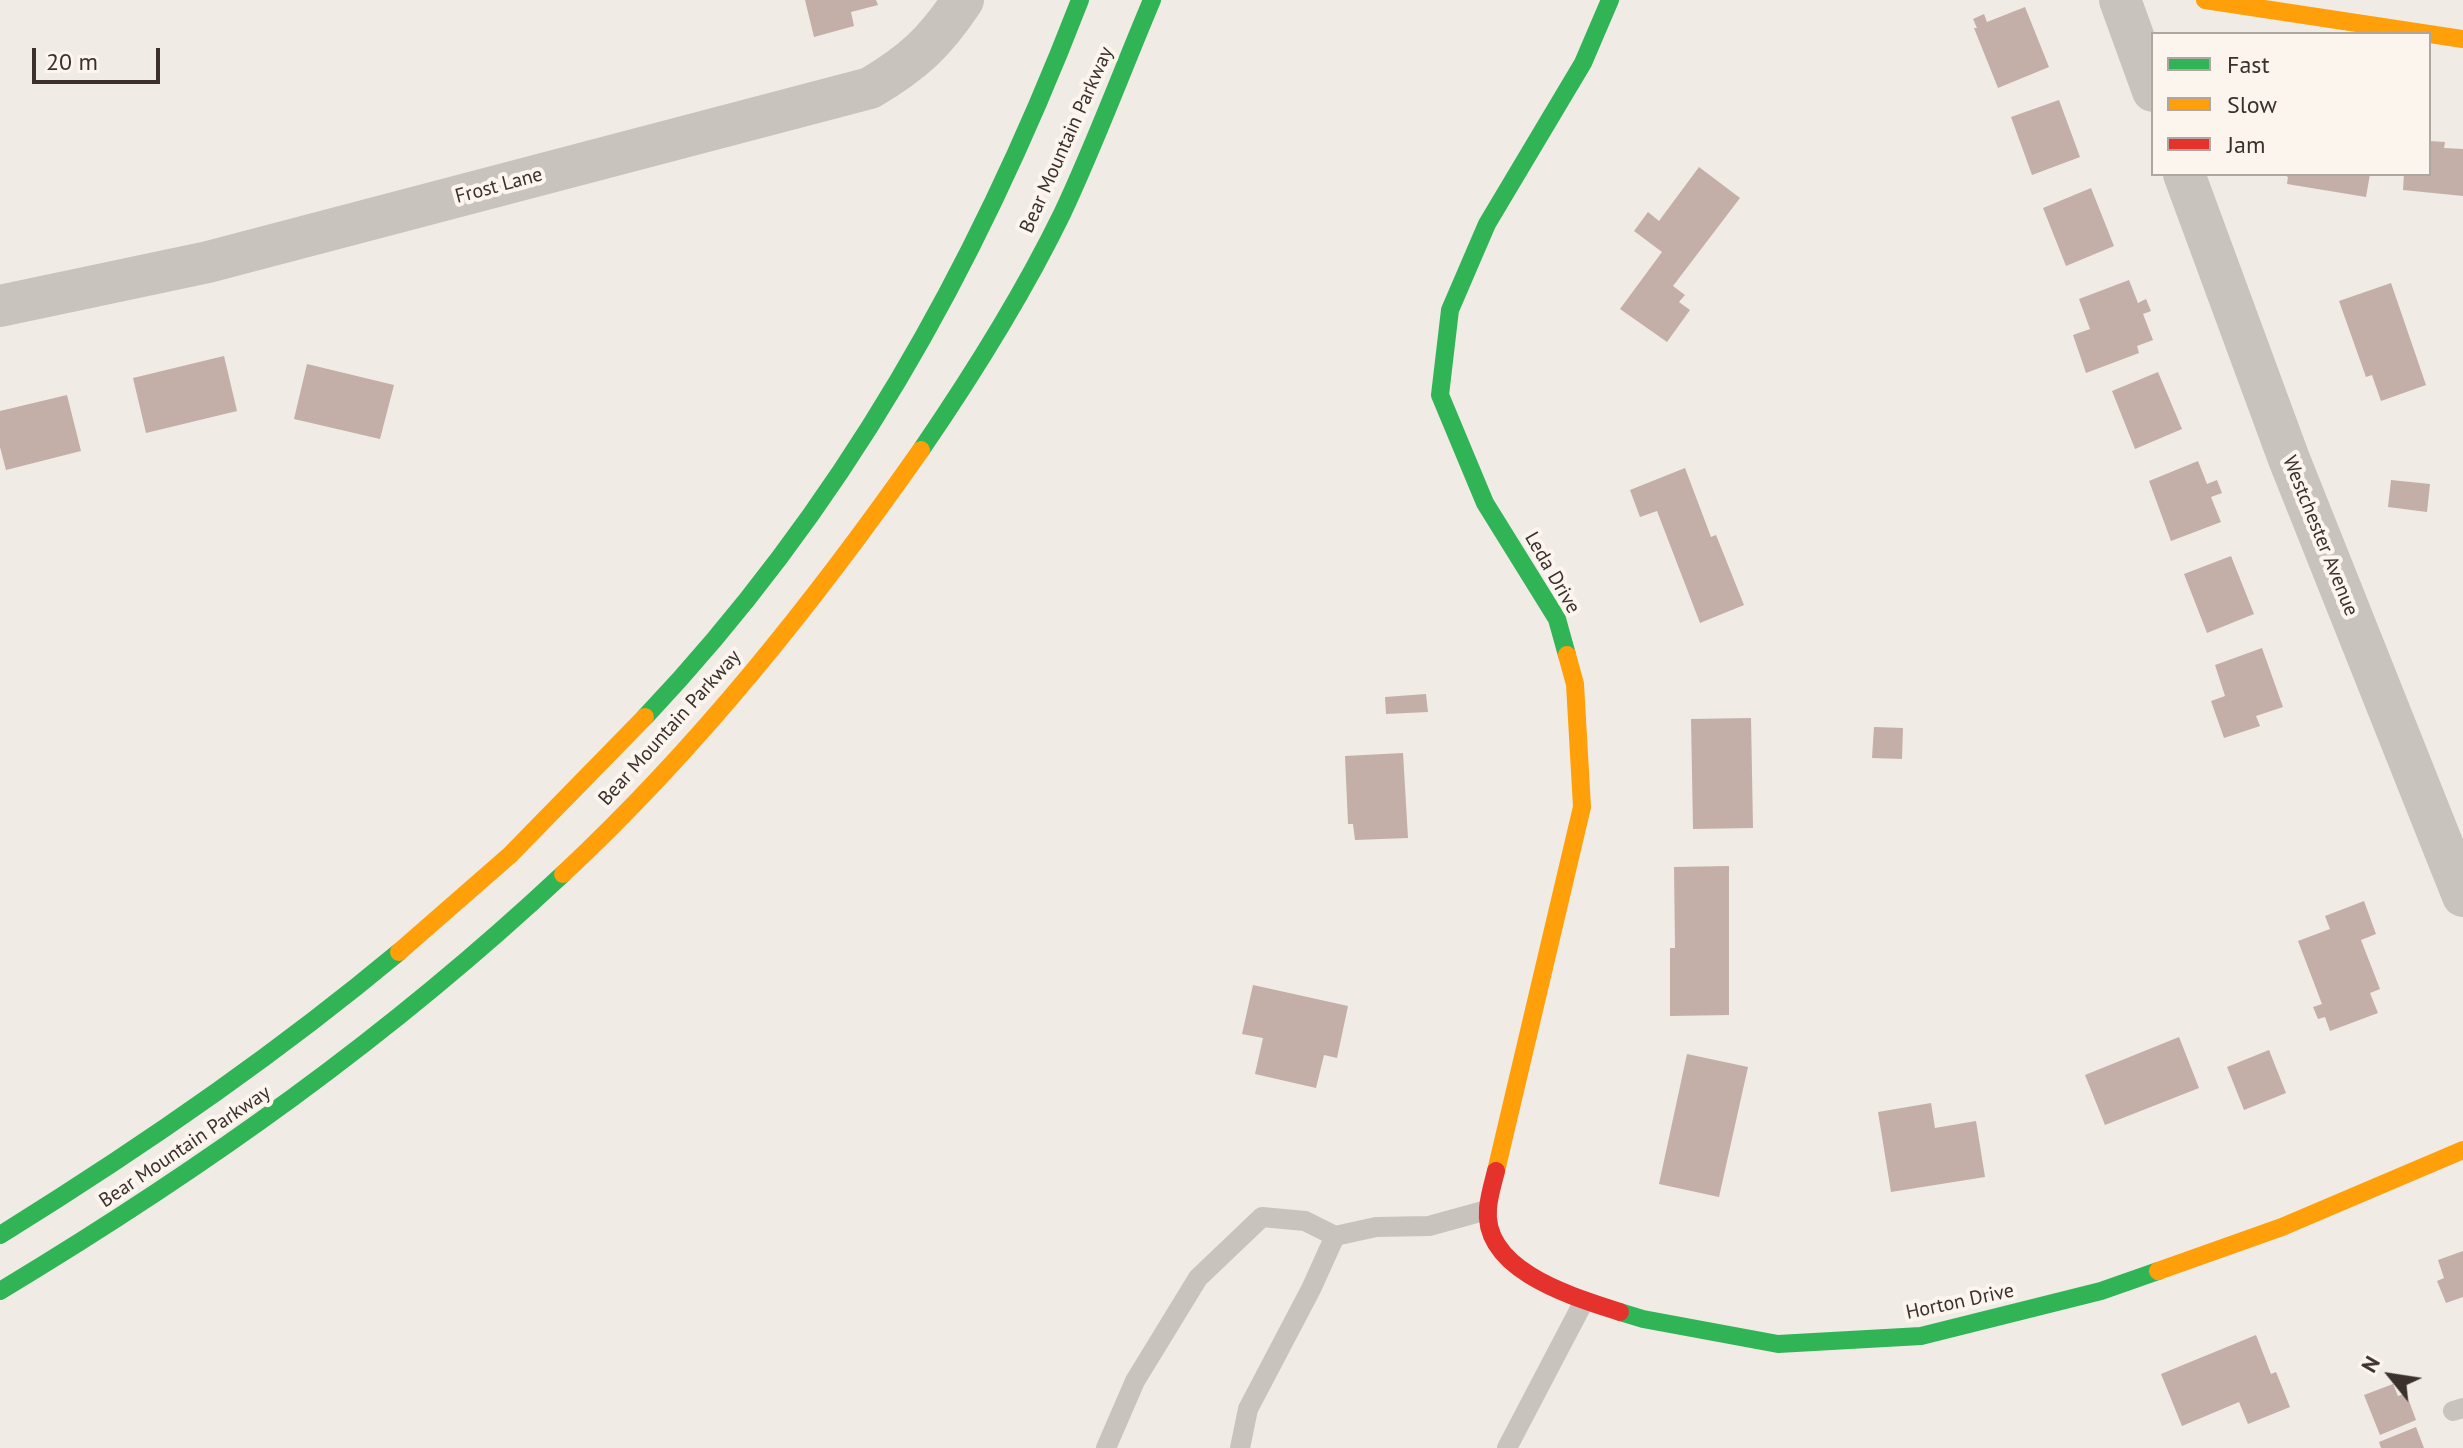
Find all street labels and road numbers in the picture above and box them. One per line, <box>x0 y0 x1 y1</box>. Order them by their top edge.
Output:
street label: Bear Mountain Parkway <box>1015 43 1119 237</box>
street label: Frost Lane <box>453 163 545 209</box>
street label: Westchester Avenue <box>2277 452 2363 620</box>
street label: Leda Drive <box>1519 528 1585 618</box>
street label: Bear Mountain Parkway <box>594 645 746 811</box>
street label: Bear Mountain Parkway <box>95 1081 275 1213</box>
street label: Horton Drive <box>1904 1279 2016 1325</box>

